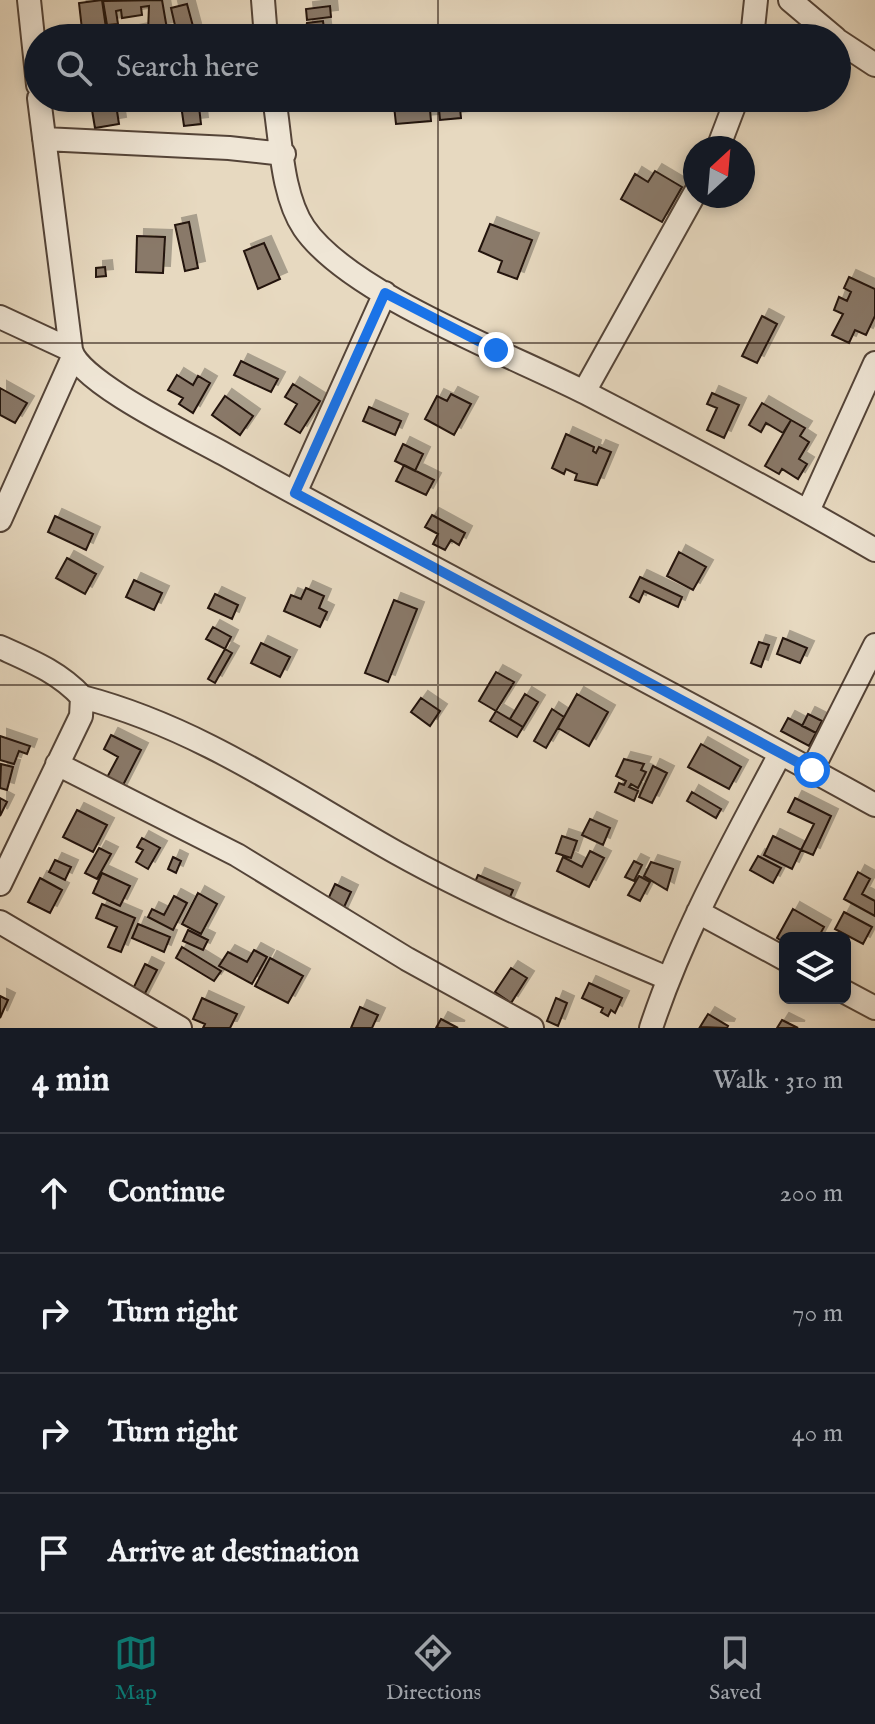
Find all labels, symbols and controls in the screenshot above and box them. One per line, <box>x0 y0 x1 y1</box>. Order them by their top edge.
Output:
search box <box>24 24 851 112</box>
icon: search <box>52 46 96 90</box>
text: Search here <box>116 49 259 87</box>
north arrow <box>683 136 755 208</box>
route end <box>478 332 514 368</box>
route start <box>794 752 830 788</box>
map controls <box>779 932 851 1004</box>
button: layers <box>779 932 851 1004</box>
text: 4 min <box>32 1059 110 1102</box>
text: Walk · 310 m <box>713 1064 843 1097</box>
icon: ahead <box>32 1171 76 1215</box>
text: Continue <box>108 1174 225 1212</box>
text: 200 m <box>779 1177 843 1210</box>
icon: right <box>32 1291 76 1335</box>
text: Turn right <box>108 1294 238 1332</box>
text: 70 m <box>792 1297 843 1330</box>
icon: right <box>32 1411 76 1455</box>
text: Turn right <box>108 1414 238 1452</box>
text: 40 m <box>792 1417 843 1450</box>
icon: arrive <box>32 1531 76 1575</box>
text: Arrive at destination <box>108 1534 359 1572</box>
tab: Map <box>114 1631 158 1707</box>
tab: Directions <box>386 1631 481 1707</box>
tab: Saved <box>709 1631 761 1707</box>

